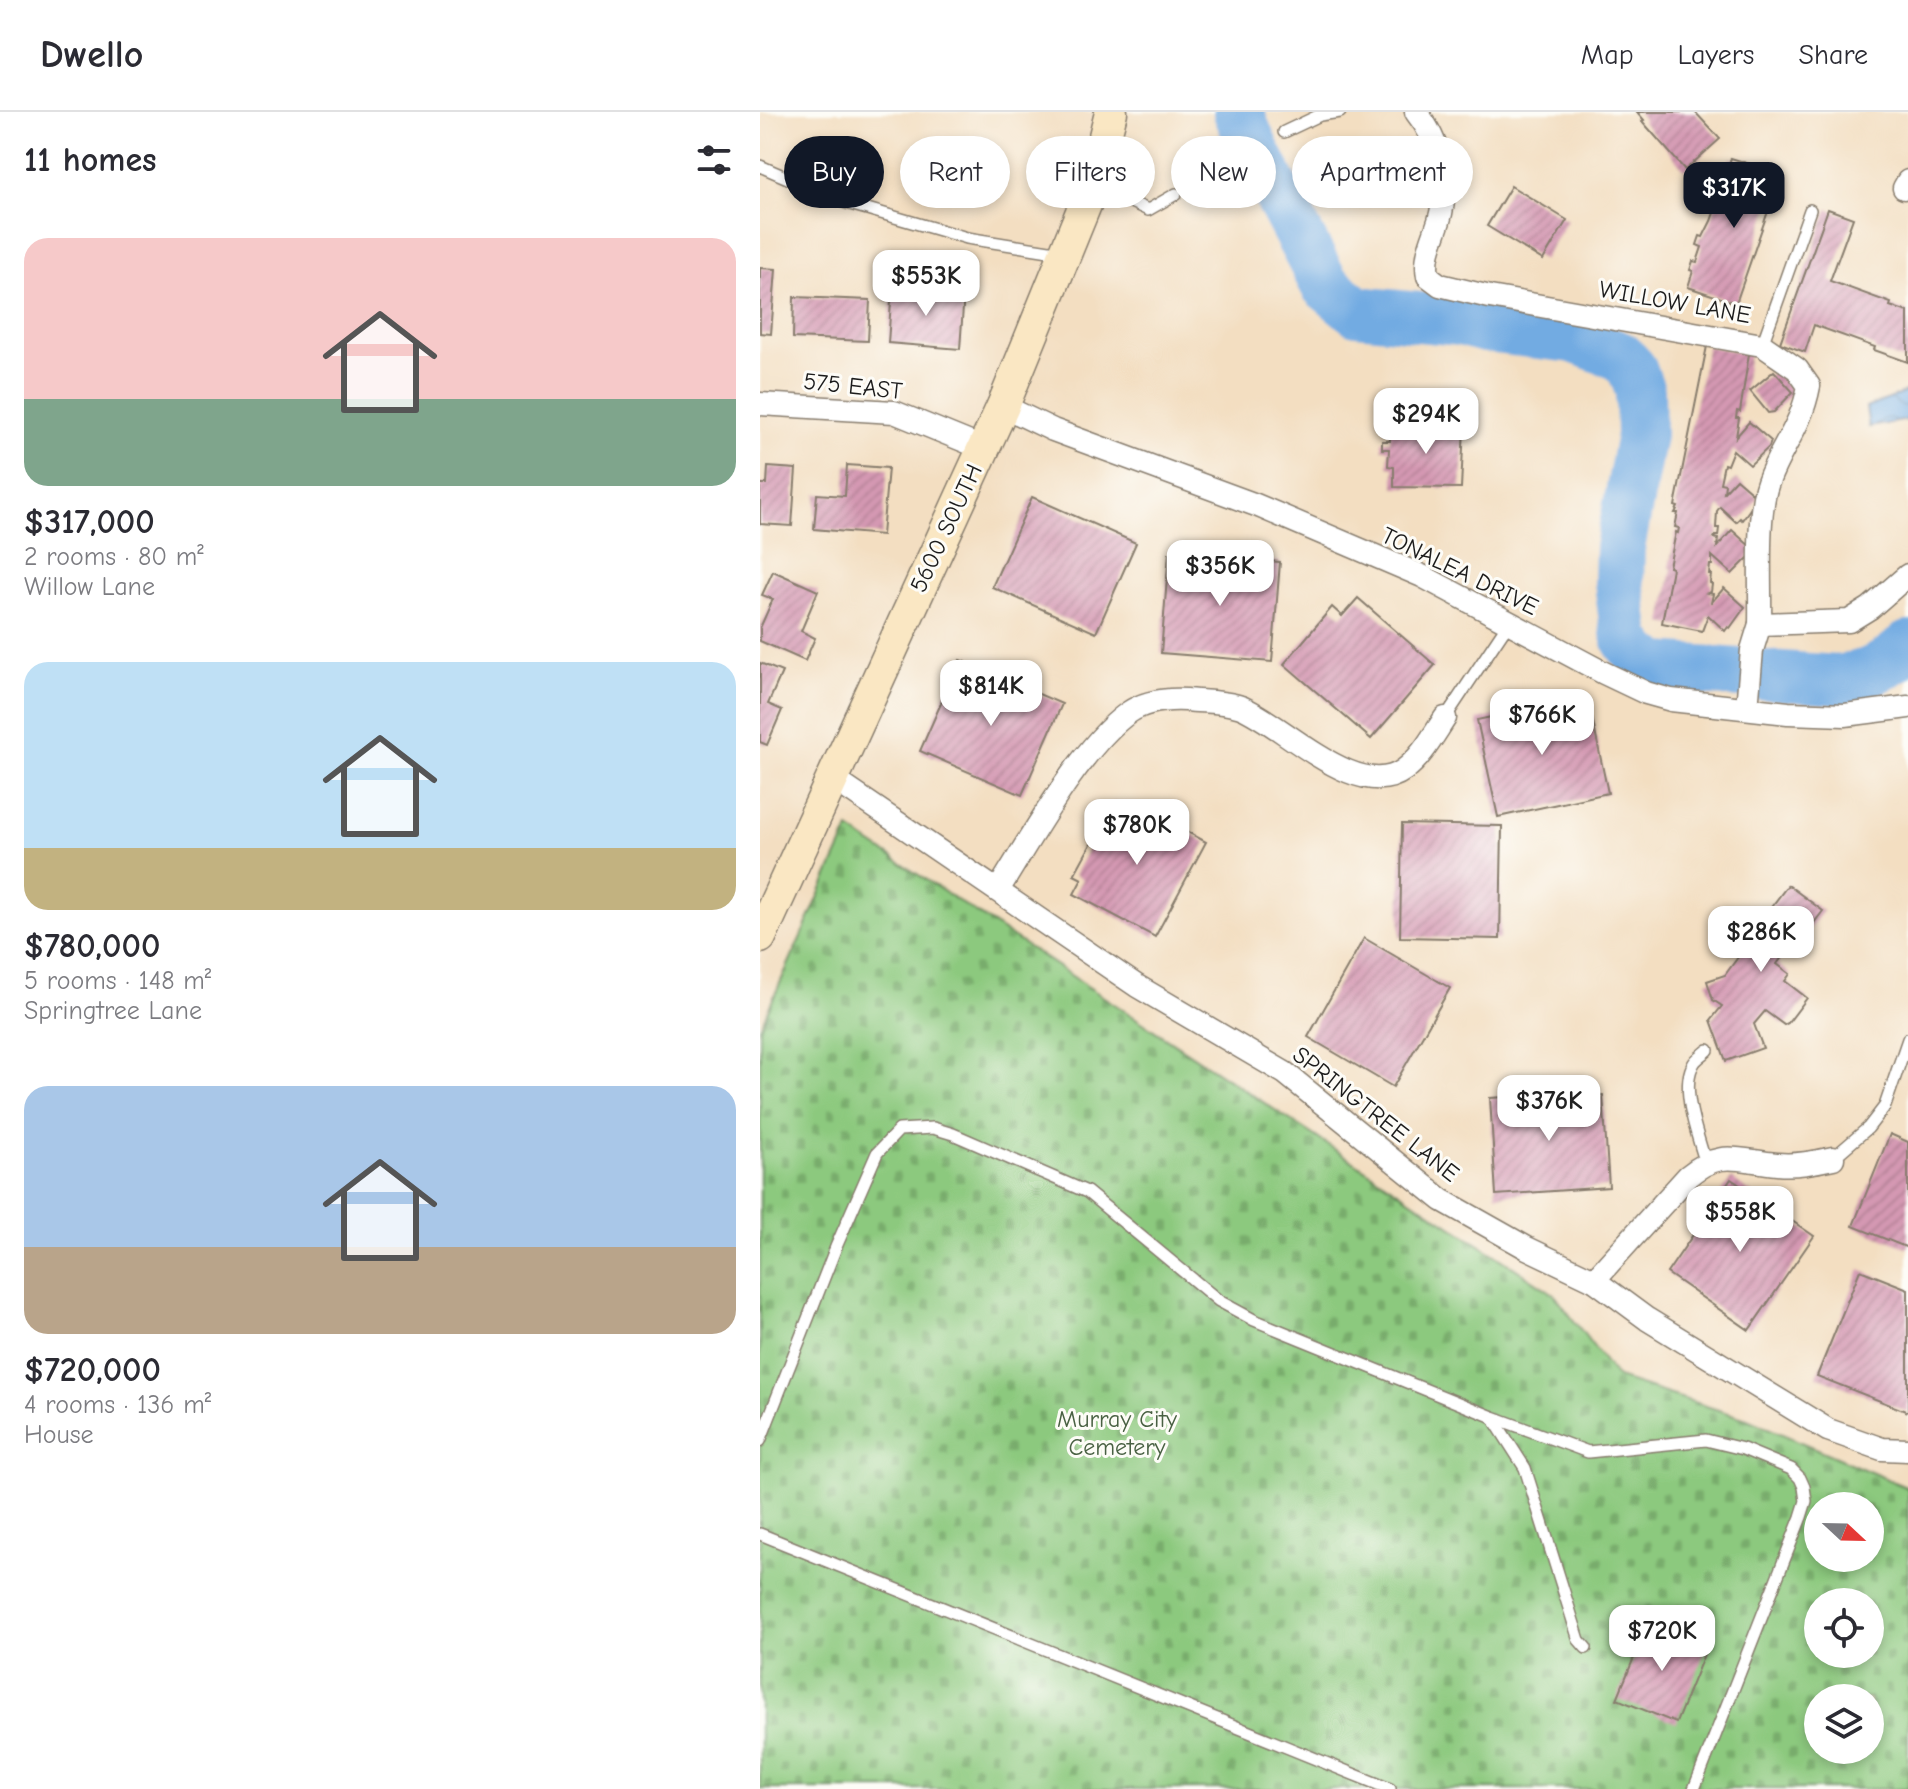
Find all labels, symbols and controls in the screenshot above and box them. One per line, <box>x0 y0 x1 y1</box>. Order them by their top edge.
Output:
text: Dwello <box>40 33 143 77</box>
text: Map <box>1581 39 1634 71</box>
text: Layers <box>1678 39 1754 71</box>
text: Share <box>1798 39 1868 71</box>
chip: Buy <box>784 136 884 208</box>
chip: Rent <box>900 136 1010 208</box>
chip: Filters <box>1026 136 1155 208</box>
chip: New <box>1171 136 1276 208</box>
chip: Apartment <box>1292 136 1473 208</box>
icon: filters <box>692 138 736 182</box>
text: 11 homes <box>24 140 157 180</box>
pin: $317K <box>1678 162 1790 230</box>
text: $317K <box>1701 173 1767 203</box>
pin: $553K <box>870 250 982 318</box>
text: $553K <box>891 261 961 291</box>
street label: WILLOW LANE <box>1597 275 1753 329</box>
icon: home <box>308 290 452 434</box>
street label: 575 EAST <box>802 367 904 405</box>
pin: $294K <box>1370 388 1482 456</box>
text: $294K <box>1391 399 1461 429</box>
street label: 5600 SOUTH <box>904 459 988 597</box>
text: $317,000 <box>24 502 155 542</box>
street label: TONALEA DRIVE <box>1377 521 1543 621</box>
pin: $356K <box>1164 540 1276 608</box>
text: 2 rooms · 80 m² <box>24 542 204 572</box>
text: $356K <box>1185 551 1255 581</box>
text: Willow Lane <box>24 572 155 602</box>
pin: $814K <box>935 660 1047 728</box>
text: $814K <box>958 671 1024 701</box>
pin: $766K <box>1486 689 1598 757</box>
text: $766K <box>1508 700 1576 730</box>
icon: home <box>308 714 452 858</box>
pin: $780K <box>1081 799 1193 867</box>
text: $780K <box>1102 810 1172 840</box>
pin: $286K <box>1705 906 1817 974</box>
text: $286K <box>1726 917 1796 947</box>
text: $780,000 <box>24 926 160 966</box>
text: 5 rooms · 148 m² <box>24 966 211 996</box>
text: Springtree Lane <box>24 996 202 1026</box>
street label: SPRINGTREE LANE <box>1287 1040 1465 1188</box>
pin: $376K <box>1493 1075 1605 1143</box>
text: $376K <box>1515 1086 1583 1116</box>
icon: home <box>308 1138 452 1282</box>
pin: $558K <box>1684 1186 1796 1254</box>
text: $558K <box>1704 1197 1776 1227</box>
text: $720,000 <box>24 1350 161 1390</box>
text: 4 rooms · 136 m² <box>24 1390 211 1420</box>
park label: Murray City Cemetery <box>1057 1405 1177 1461</box>
text: House <box>24 1420 94 1450</box>
north arrow <box>1804 1492 1884 1572</box>
map controls <box>1804 1492 1884 1764</box>
button: locate <box>1804 1588 1884 1668</box>
pin: $720K <box>1606 1605 1718 1673</box>
text: $720K <box>1627 1616 1697 1646</box>
button: layers <box>1804 1684 1884 1764</box>

